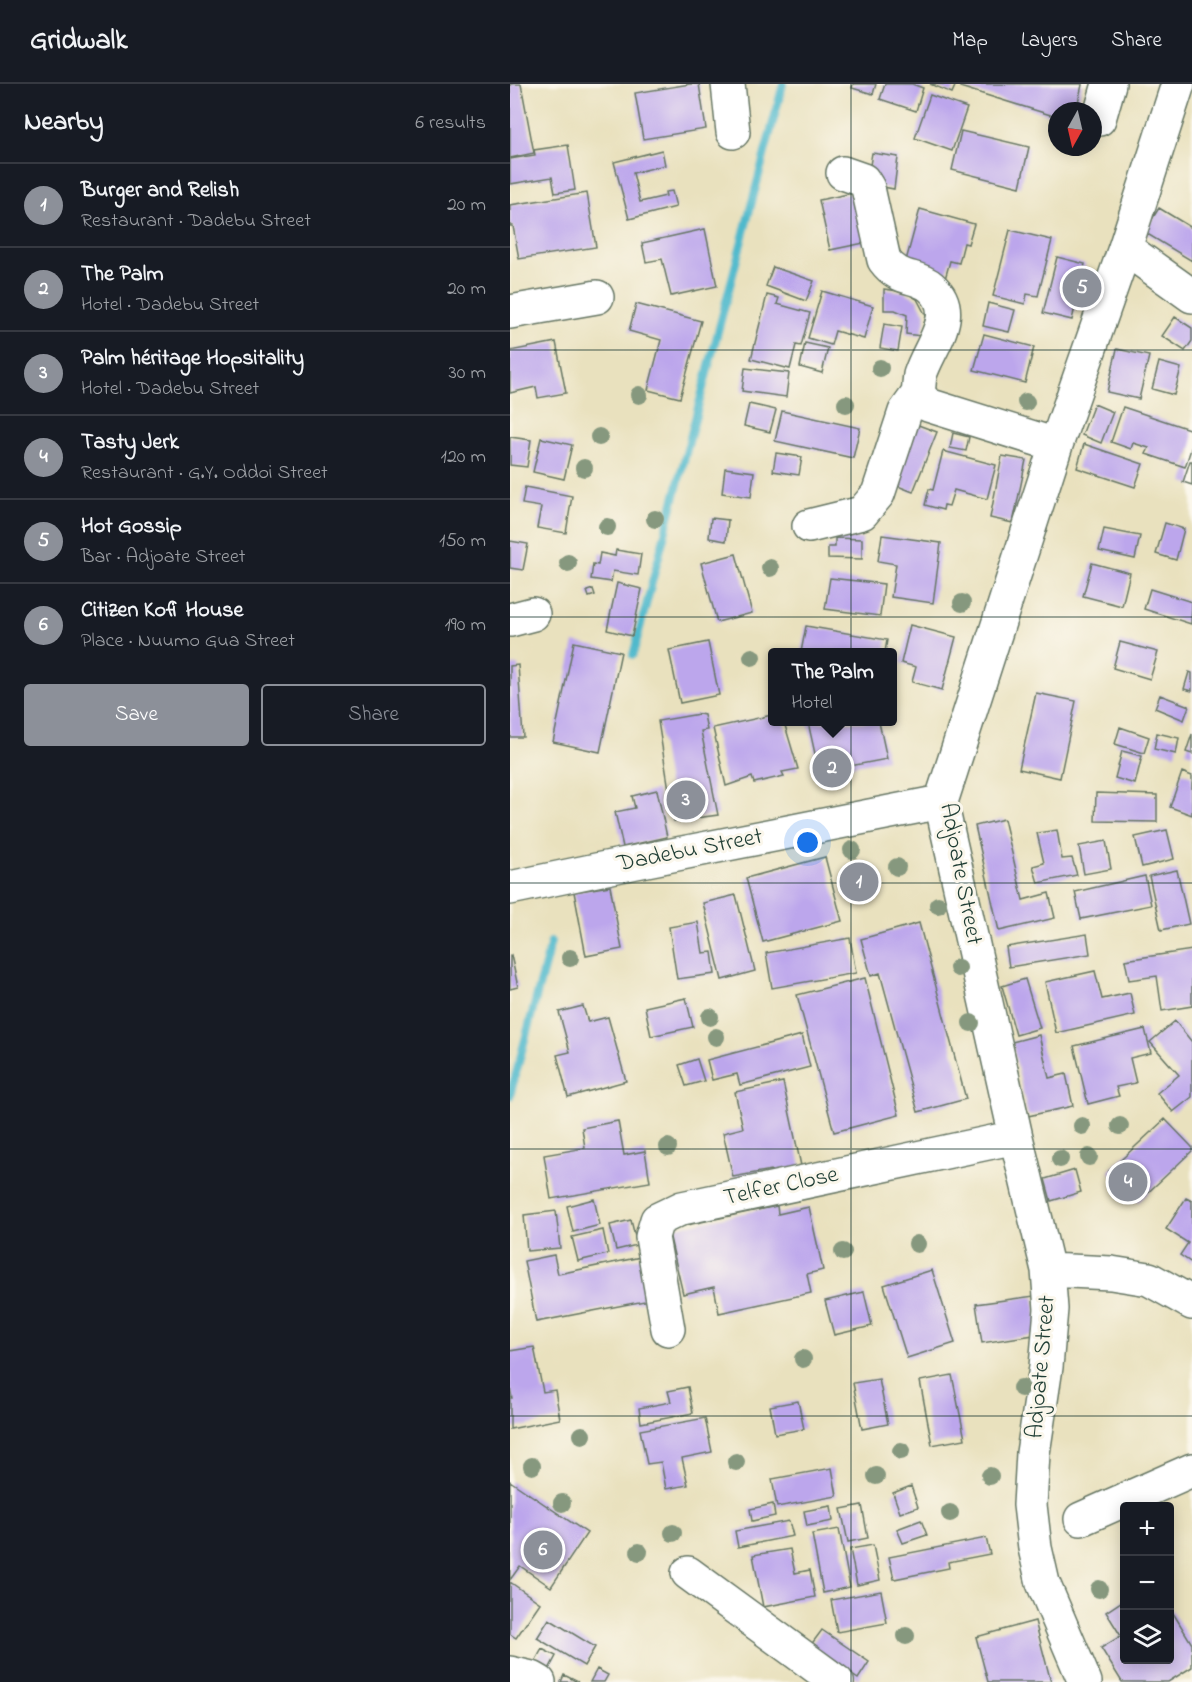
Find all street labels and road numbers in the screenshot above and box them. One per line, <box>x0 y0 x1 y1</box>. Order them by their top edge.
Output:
street label: Adjoate Street <box>929 800 991 948</box>
street label: Dadebu Street <box>613 820 766 882</box>
street label: Telfer Close <box>720 1158 842 1216</box>
street label: Adjoate Street <box>1018 1294 1066 1440</box>

